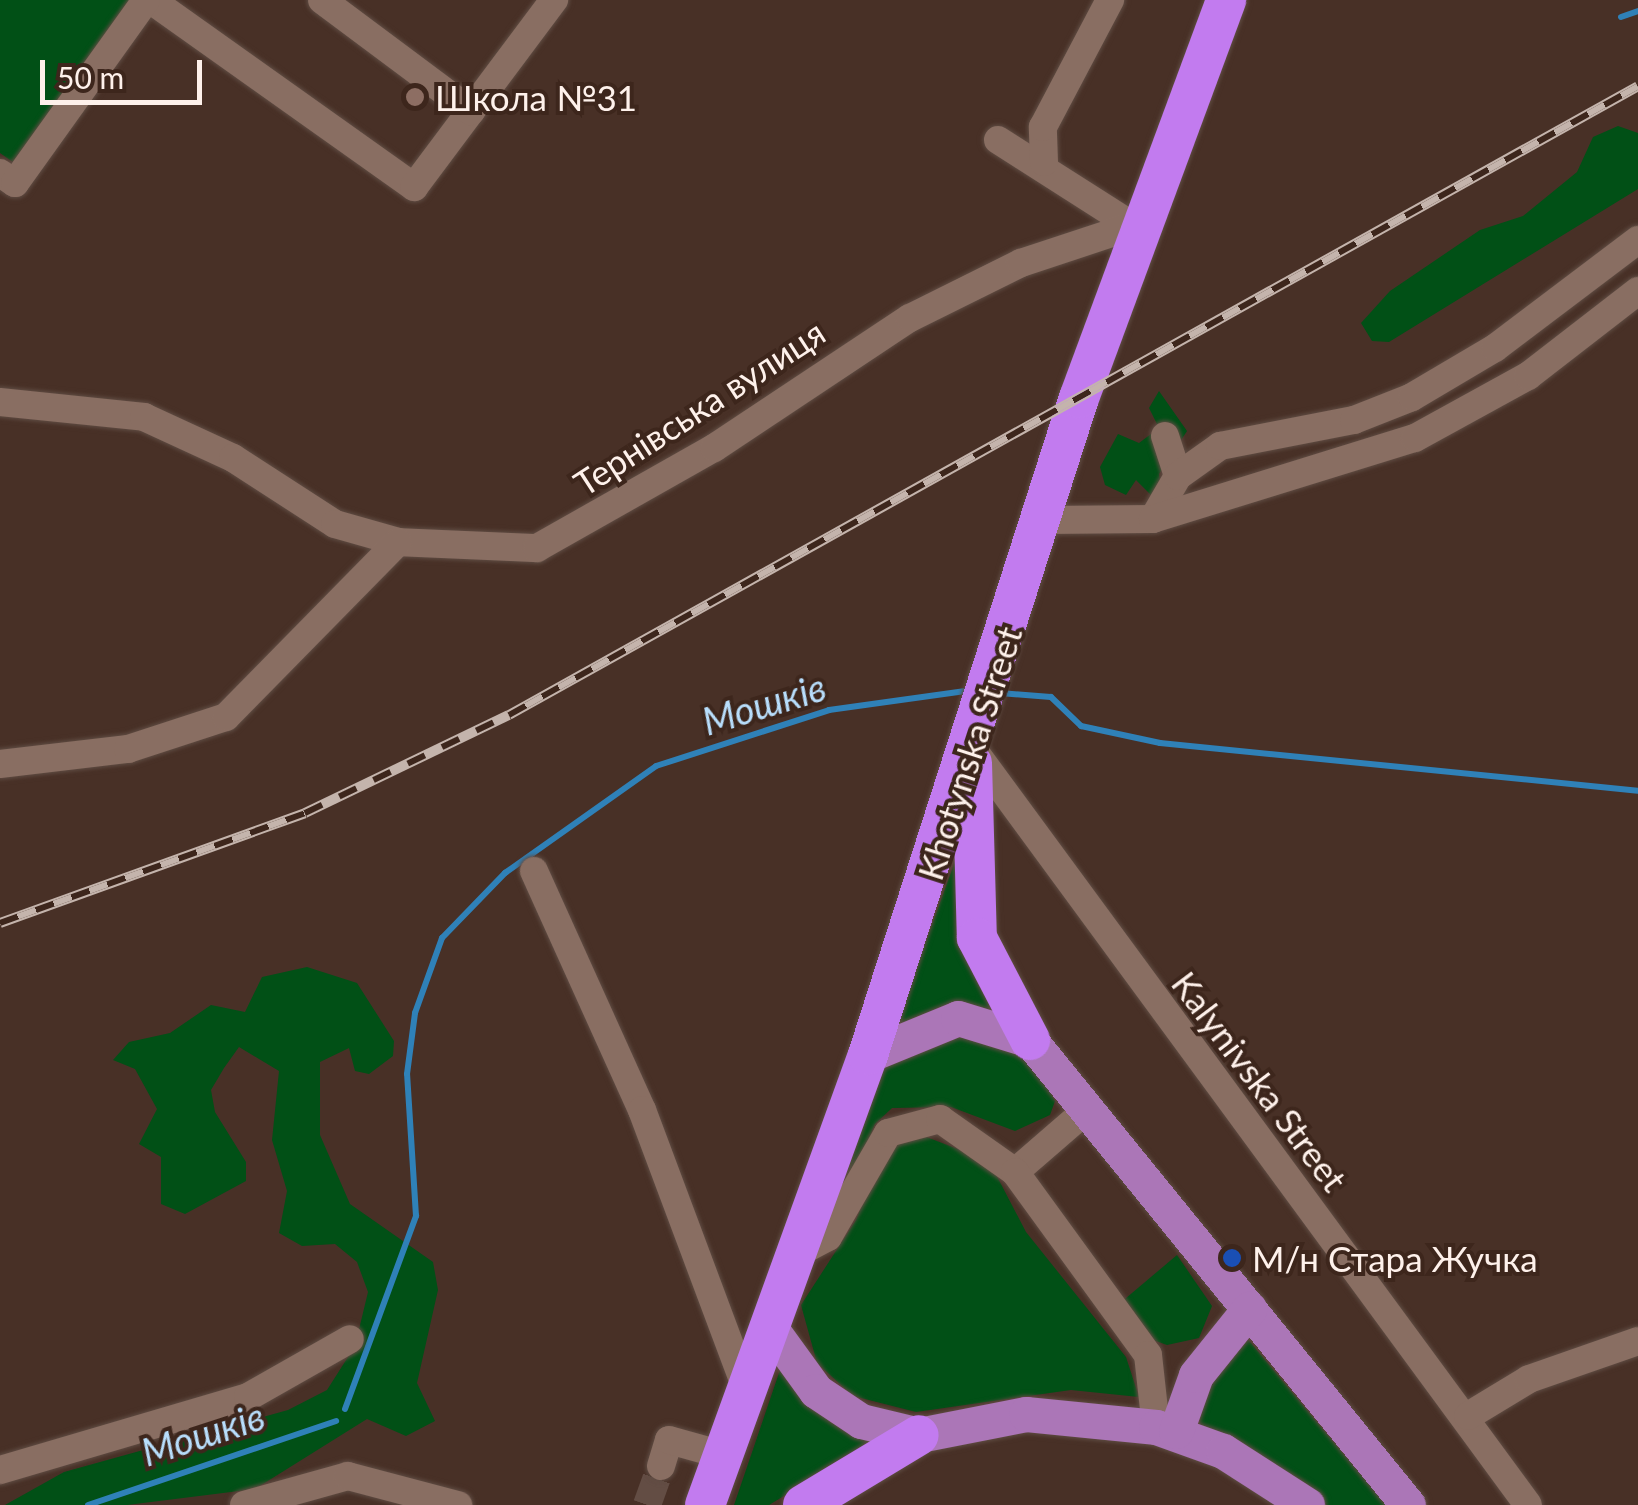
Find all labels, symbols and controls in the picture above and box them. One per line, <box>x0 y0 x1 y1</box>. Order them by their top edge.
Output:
scale bar <box>45 40 208 102</box>
text: 50 m <box>57 59 124 95</box>
place label: Школа №31 <box>435 76 637 118</box>
marker: Школа №31 <box>404 86 426 108</box>
street label: Тернівська вулиця <box>566 310 832 504</box>
street label: Khotynska Street <box>908 621 1030 885</box>
water label: Мошків <box>697 664 831 744</box>
street label: Kalynivska Street <box>1164 963 1356 1199</box>
place label: М/н Стара Жучка <box>1252 1237 1538 1279</box>
marker: М/н Стара Жучка <box>1221 1247 1243 1269</box>
water label: Мошків <box>136 1393 270 1475</box>

